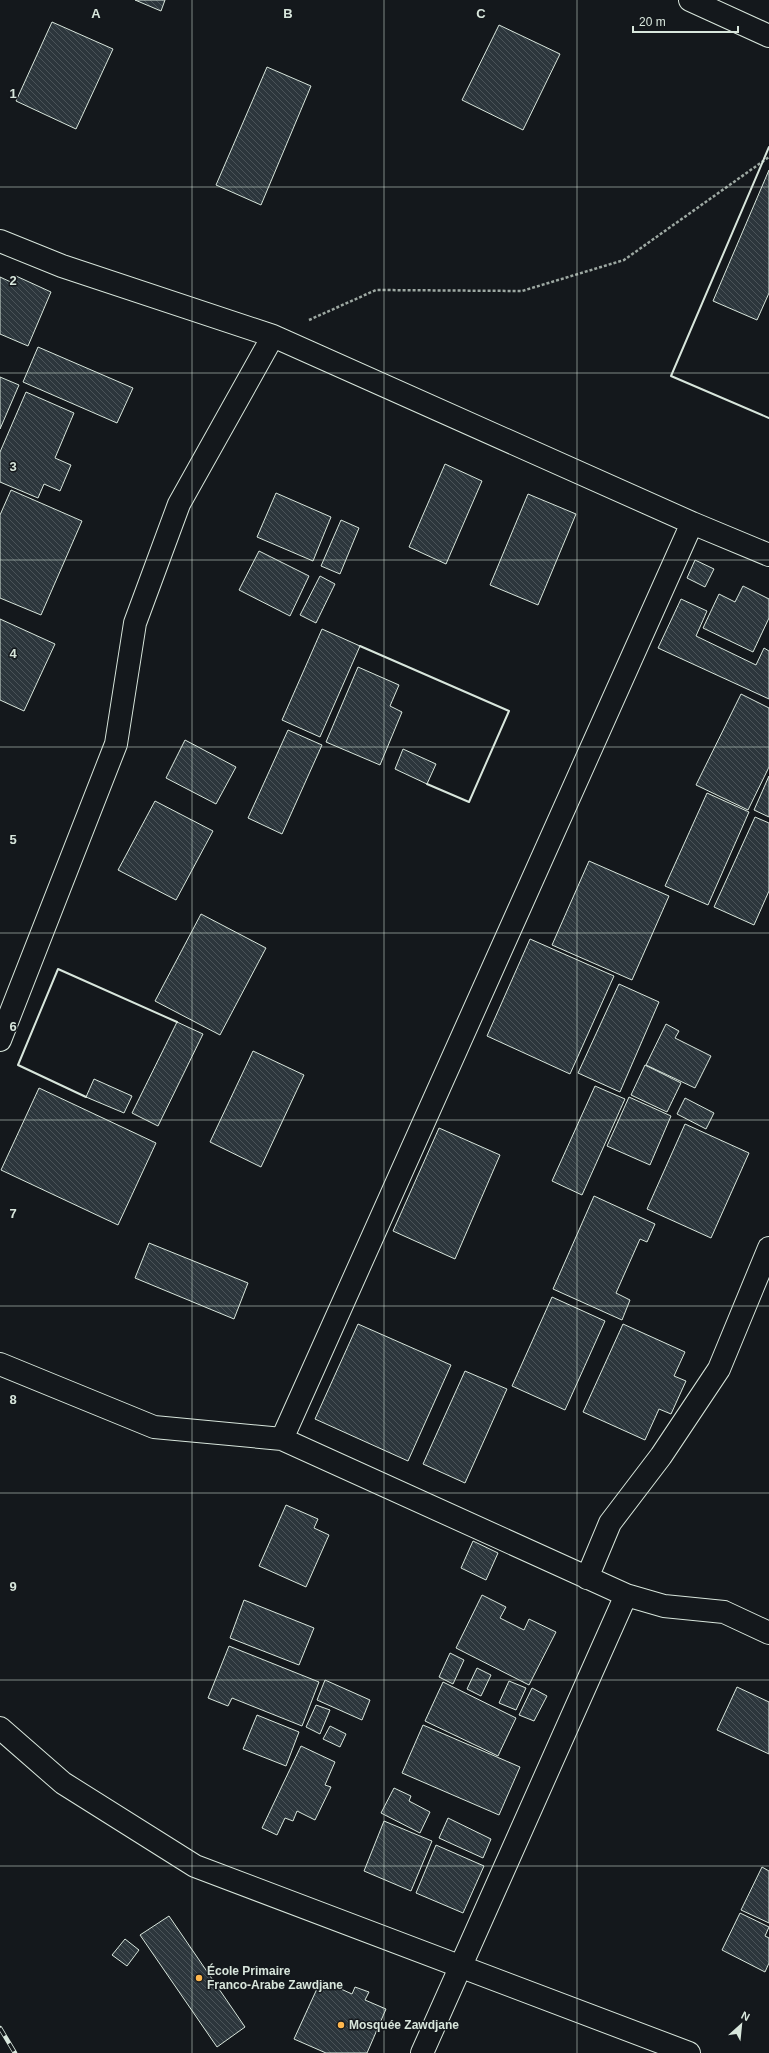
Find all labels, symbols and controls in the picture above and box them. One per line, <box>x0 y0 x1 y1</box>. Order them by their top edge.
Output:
text: A <box>91 6 101 21</box>
text: B <box>283 6 293 21</box>
text: C <box>476 6 486 21</box>
scale bar <box>633 8 738 34</box>
text: 20 m <box>639 15 666 29</box>
text: 1 <box>9 86 17 101</box>
text: 2 <box>9 273 17 288</box>
text: 3 <box>9 459 17 474</box>
text: 4 <box>9 646 17 661</box>
text: 5 <box>9 832 17 847</box>
text: 6 <box>9 1019 17 1034</box>
text: 7 <box>9 1206 17 1221</box>
text: 8 <box>9 1392 17 1407</box>
text: 9 <box>9 1579 17 1594</box>
place label: École Primaire Franco-Arabe Zawdjane <box>207 1963 343 1992</box>
marker: École Primaire Franco-Arabe Zawdjane <box>194 1973 204 1983</box>
north arrow <box>721 2005 761 2045</box>
text: N <box>739 2009 752 2023</box>
place label: Mosquée Zawdjane <box>349 2018 459 2032</box>
marker: Mosquée Zawdjane <box>336 2020 346 2030</box>

